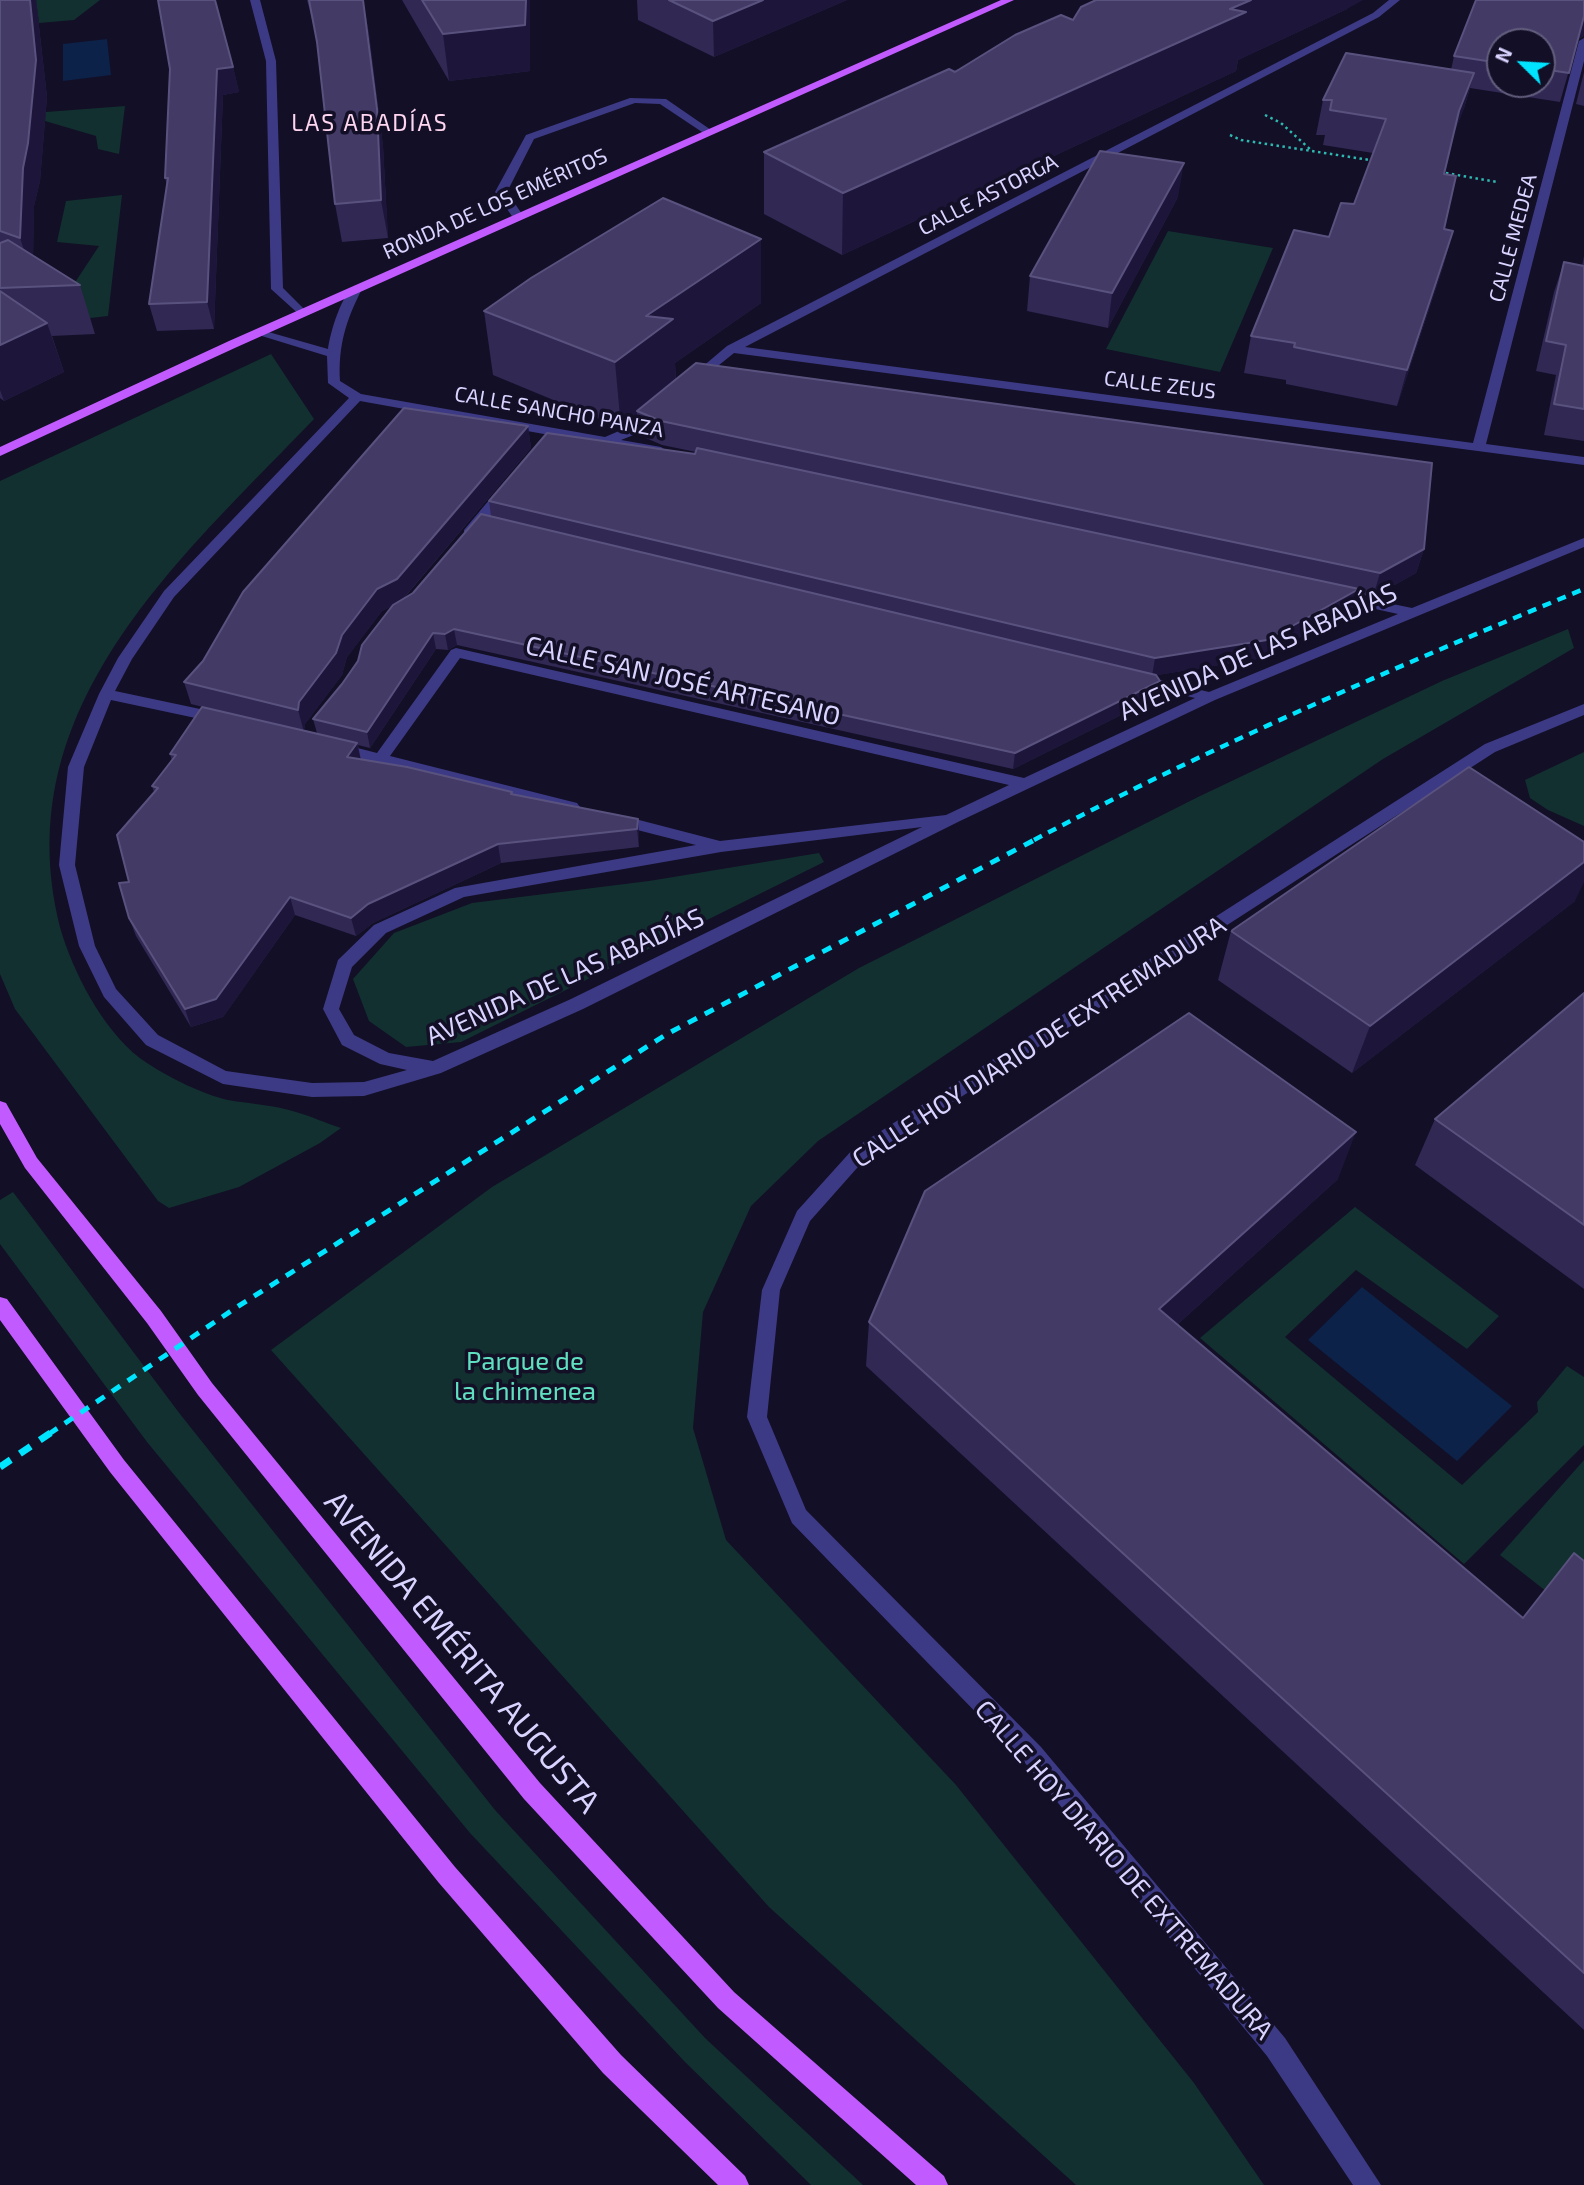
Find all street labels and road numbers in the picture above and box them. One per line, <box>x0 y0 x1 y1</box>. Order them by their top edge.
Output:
street label: RONDA DE LOS EMÉRITOS <box>379 143 611 265</box>
street label: CALLE ASTORGA <box>914 149 1062 241</box>
street label: CALLE MEDEA <box>1484 171 1542 305</box>
street label: CALLE ZEUS <box>1103 366 1217 404</box>
street label: CALLE SANCHO PANZA <box>452 381 666 443</box>
street label: AVENIDA DE LAS ABADÍAS <box>1114 577 1402 727</box>
street label: CALLE SAN JOSÉ ARTESANO <box>523 630 843 732</box>
street label: AVENIDA DE LAS ABADÍAS <box>421 902 709 1052</box>
street label: CALLE HOY DIARIO DE EXTREMADURA <box>846 909 1232 1175</box>
street label: AVENIDA EMÉRITA AUGUSTA <box>316 1483 608 1821</box>
street label: CALLE HOY DIARIO DE EXTREMADURA <box>968 1694 1280 2046</box>

